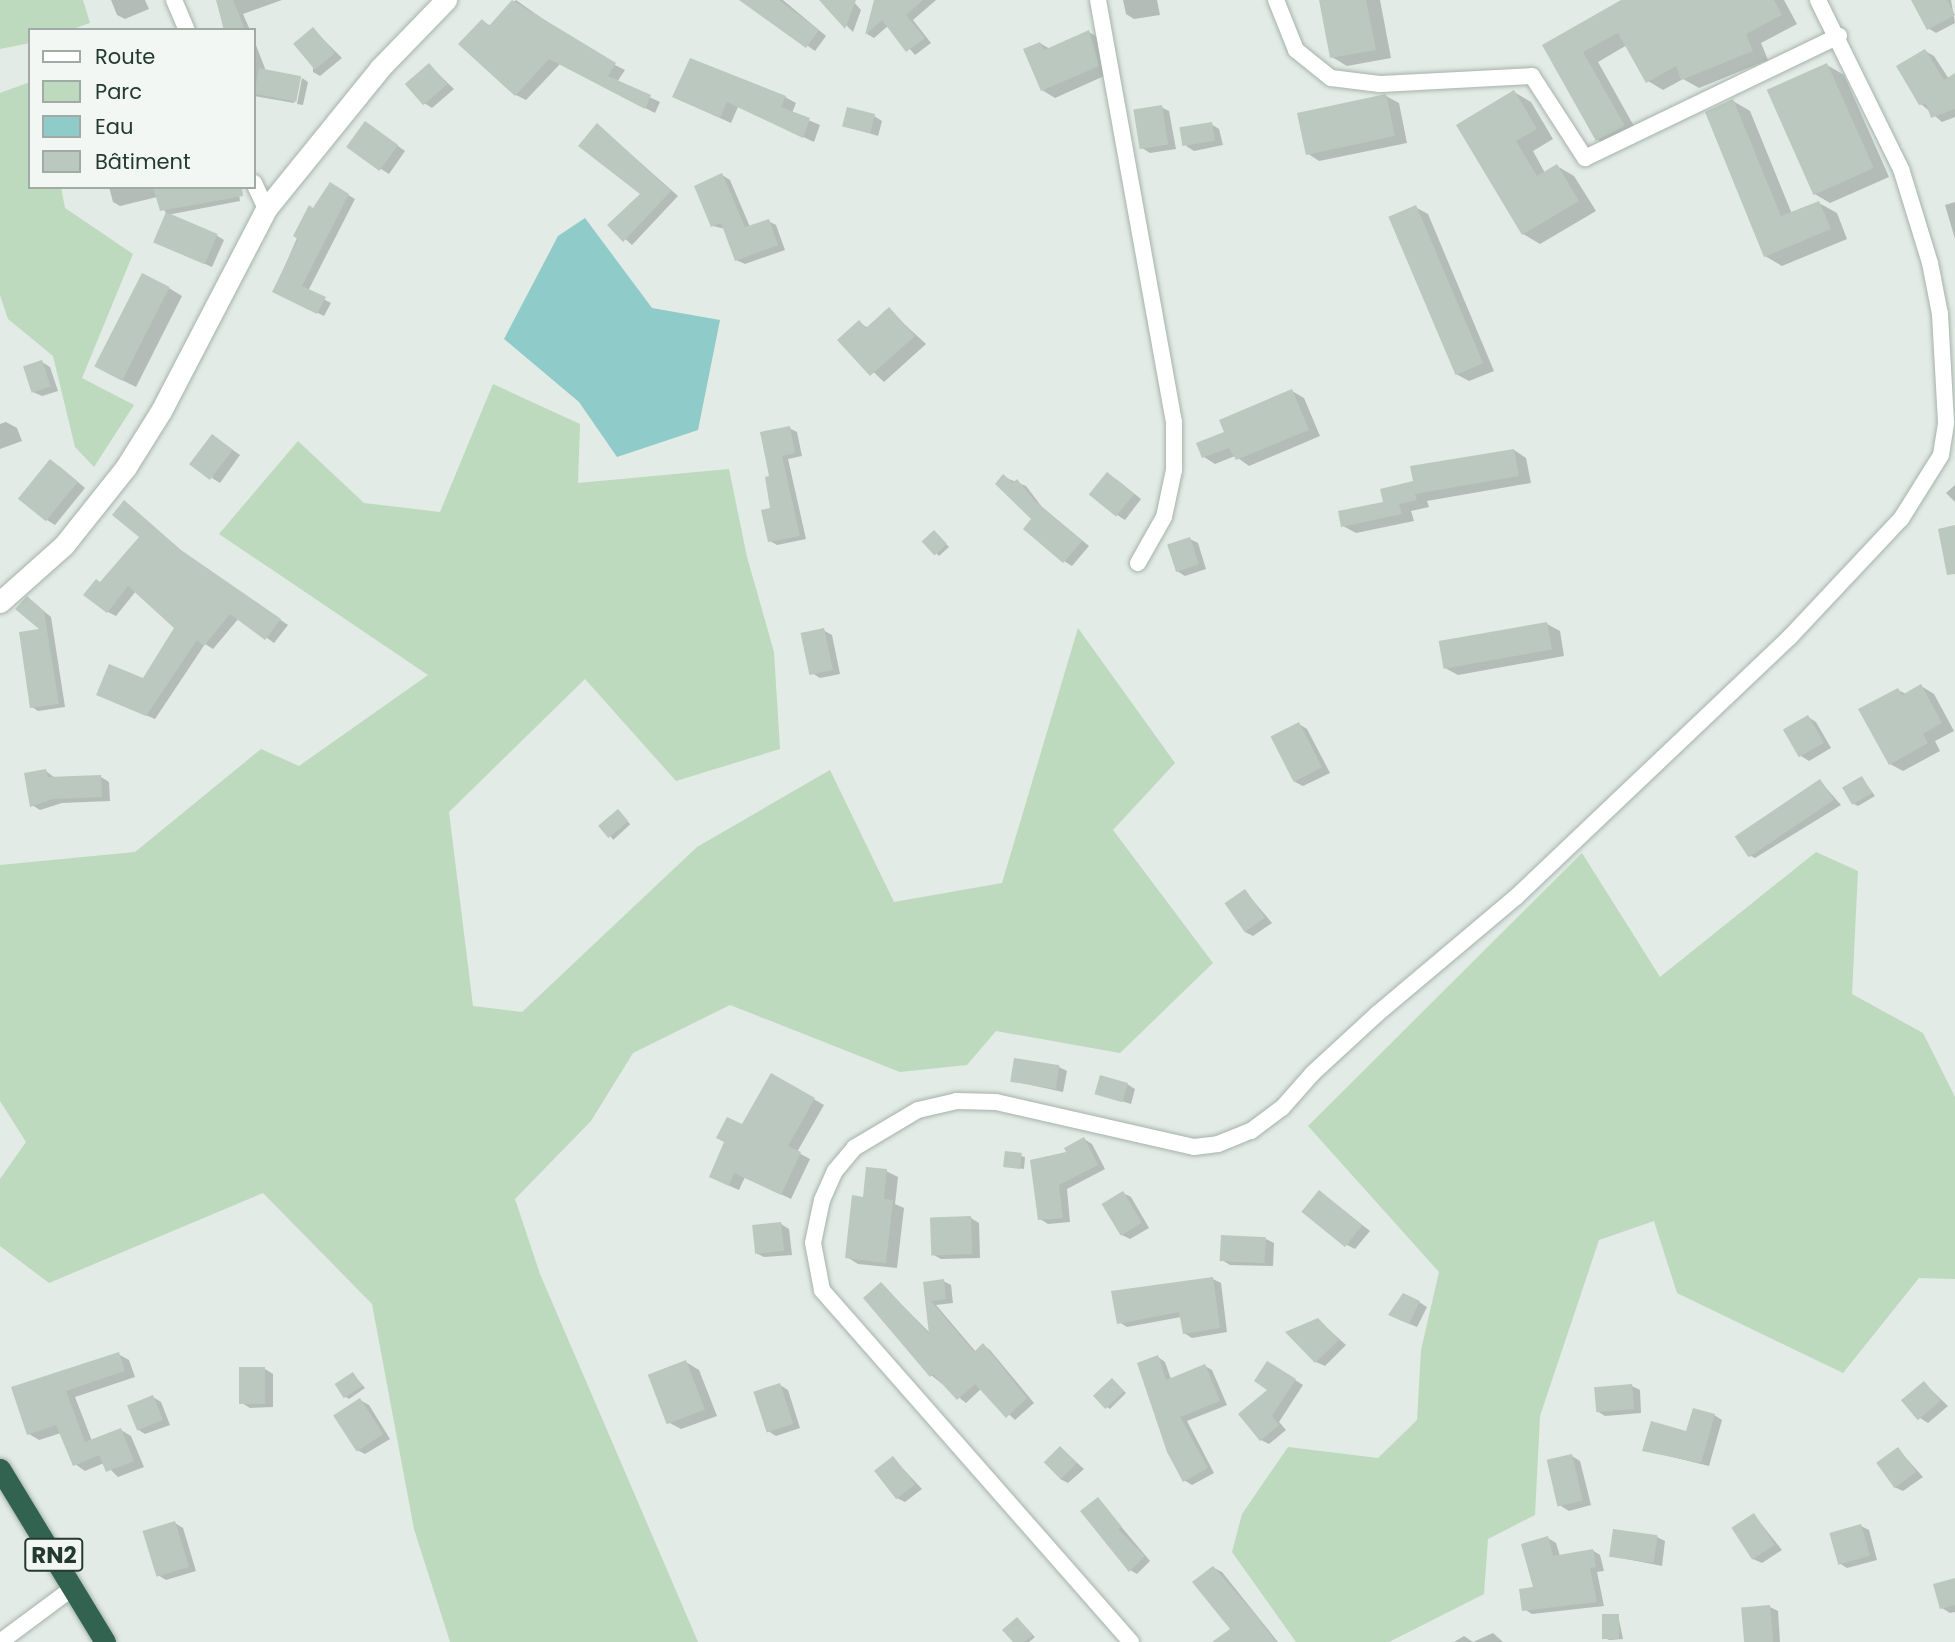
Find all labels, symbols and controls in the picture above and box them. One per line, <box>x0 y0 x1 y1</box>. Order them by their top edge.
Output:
legend <box>28 28 256 189</box>
text: Route <box>95 42 155 71</box>
text: Parc <box>95 77 142 106</box>
text: Eau <box>95 112 133 141</box>
text: Bâtiment <box>95 147 191 176</box>
road number: RN2 <box>24 1536 84 1574</box>

